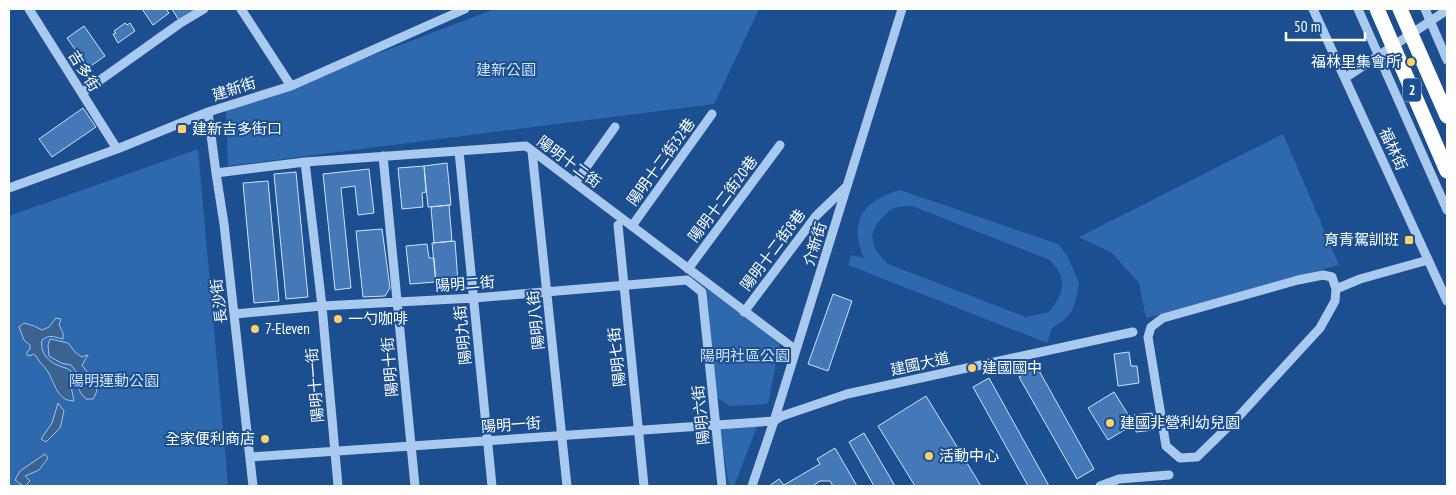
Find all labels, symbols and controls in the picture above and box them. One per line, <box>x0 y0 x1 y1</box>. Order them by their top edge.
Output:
scale bar <box>1286 10 1365 42</box>
text: 50 m <box>1294 17 1320 36</box>
street label: 吉多街 <box>64 47 104 95</box>
place label: 福林里集會所 <box>1311 52 1401 71</box>
marker: 福林里集會所 <box>1405 56 1417 68</box>
park label: 建新公園 <box>476 60 536 79</box>
street label: 建新街 <box>210 73 258 105</box>
road number: 2 <box>1403 78 1421 102</box>
street label: 陽明十二街32巷 <box>622 114 699 209</box>
place label: 建新吉多街口 <box>192 119 282 138</box>
marker: 建新吉多街口 <box>176 123 188 135</box>
street label: 福林街 <box>1375 124 1412 173</box>
street label: 陽明十二街 <box>534 131 605 192</box>
street label: 陽明十二街20巷 <box>684 152 761 246</box>
street label: 陽明十二街8巷 <box>736 205 809 294</box>
street label: 介新街 <box>799 220 830 268</box>
place label: 育青駕訓班 <box>1324 230 1399 249</box>
marker: 育青駕訓班 <box>1403 234 1415 246</box>
street label: 陽明二街 <box>434 272 496 295</box>
street label: 長沙街 <box>206 278 231 325</box>
street label: 陽明八街 <box>523 289 548 351</box>
street label: 陽明九街 <box>450 304 475 366</box>
place label: 一勺咖啡 <box>348 309 408 328</box>
marker: 一勺咖啡 <box>332 313 344 325</box>
place label: 7-Eleven <box>265 319 310 338</box>
marker: 7-Eleven <box>249 323 261 335</box>
street label: 陽明七街 <box>604 326 629 388</box>
street label: 陽明十街 <box>377 336 402 398</box>
park label: 陽明社區公園 <box>700 346 790 365</box>
street label: 陽明十一街 <box>302 347 327 423</box>
street label: 建國大道 <box>889 348 951 379</box>
place label: 建國國中 <box>982 358 1042 377</box>
marker: 建國國中 <box>966 362 978 374</box>
park label: 陽明運動公園 <box>69 371 159 390</box>
street label: 陽明六街 <box>688 384 713 446</box>
street label: 陽明一街 <box>480 413 542 436</box>
place label: 建國非營利幼兒園 <box>1120 413 1240 432</box>
marker: 建國非營利幼兒園 <box>1104 417 1116 429</box>
place label: 全家便利商店 <box>165 429 255 448</box>
marker: 全家便利商店 <box>259 433 271 445</box>
place label: 活動中心 <box>939 446 999 465</box>
marker: 活動中心 <box>923 450 935 462</box>

